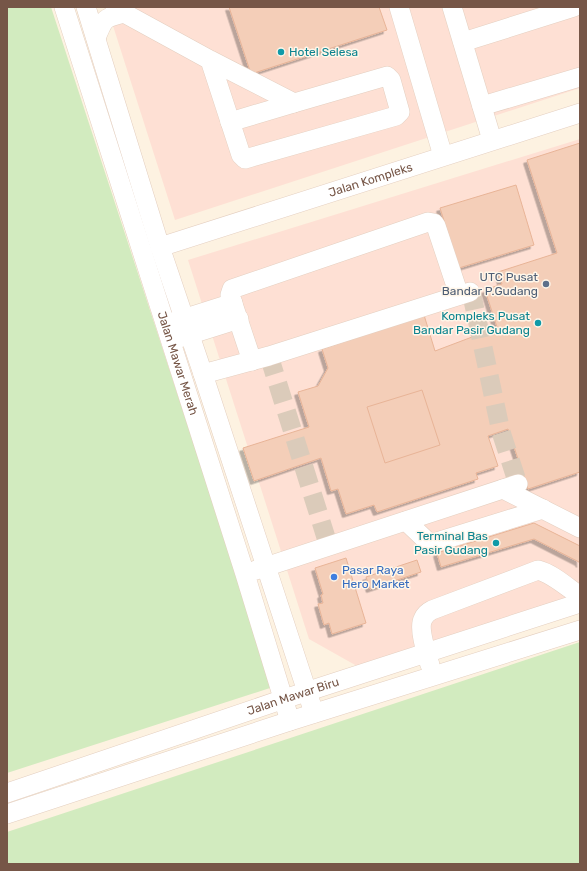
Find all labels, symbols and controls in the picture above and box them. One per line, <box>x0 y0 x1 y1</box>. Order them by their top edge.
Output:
place label: Hotel Selesa <box>289 45 358 59</box>
marker: Hotel Selesa <box>276 47 286 57</box>
street label: Jalan Kompleks <box>327 160 414 200</box>
place label: UTC Pusat Bandar P.Gudang <box>442 270 538 298</box>
marker: UTC Pusat Bandar P.Gudang <box>541 279 551 289</box>
place label: Kompleks Pusat Bandar Pasir Gudang <box>413 309 530 337</box>
street label: Jalan Mawar Merah <box>155 310 201 417</box>
marker: Kompleks Pusat Bandar Pasir Gudang <box>533 318 543 328</box>
place label: Terminal Bas Pasir Gudang <box>414 529 488 557</box>
marker: Terminal Bas Pasir Gudang <box>491 538 501 548</box>
place label: Pasar Raya Hero Market <box>342 563 410 591</box>
marker: Pasar Raya Hero Market <box>329 572 339 582</box>
street label: Jalan Mawar Biru <box>245 675 341 718</box>

